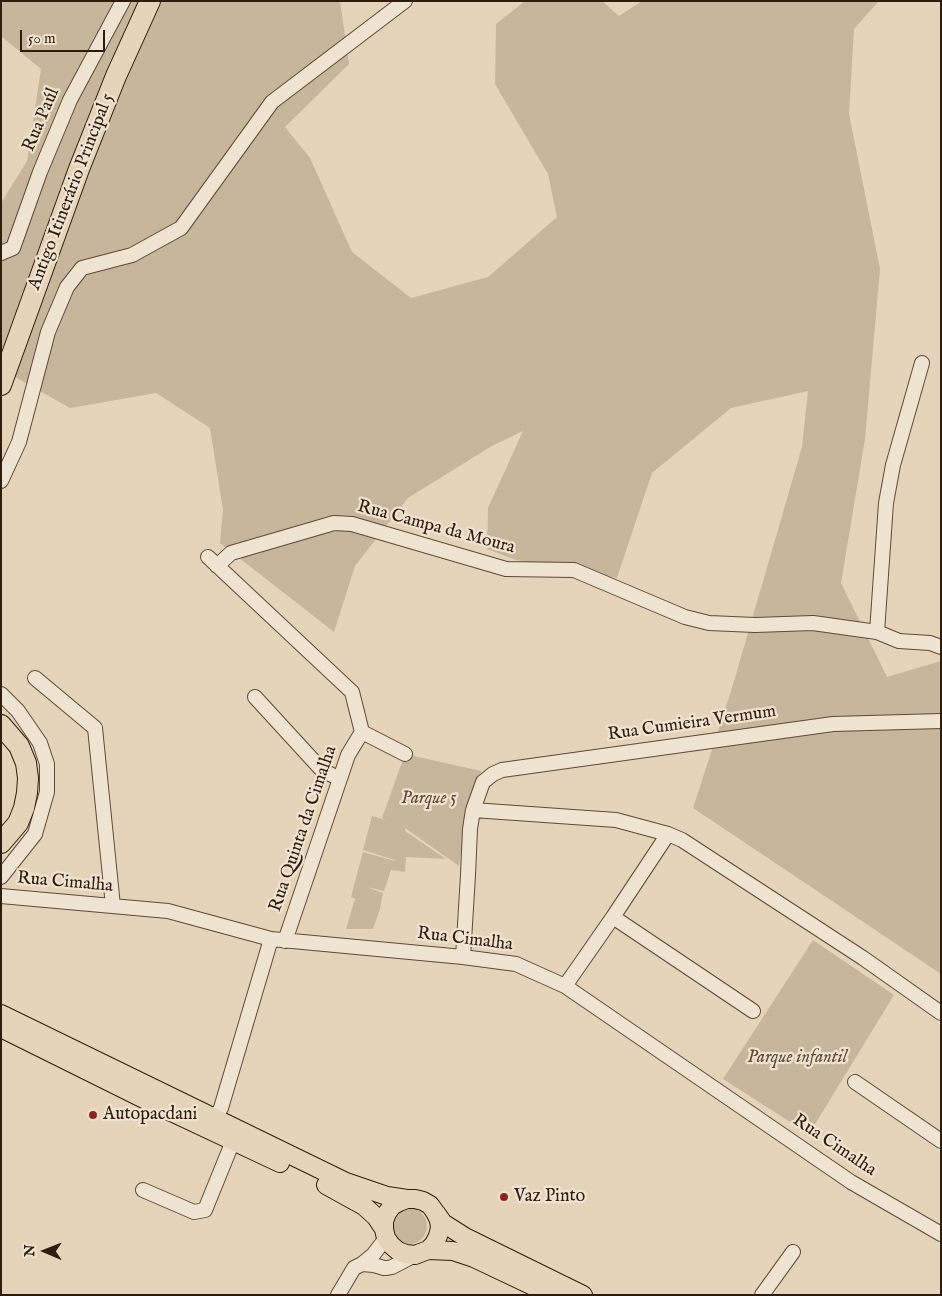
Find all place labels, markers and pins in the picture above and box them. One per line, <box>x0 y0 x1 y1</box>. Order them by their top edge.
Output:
place label: Autopacdani <box>103 1104 197 1126</box>
marker: Autopacdani <box>87 1109 99 1121</box>
place label: Vaz Pinto <box>514 1186 585 1208</box>
marker: Vaz Pinto <box>498 1191 510 1203</box>

